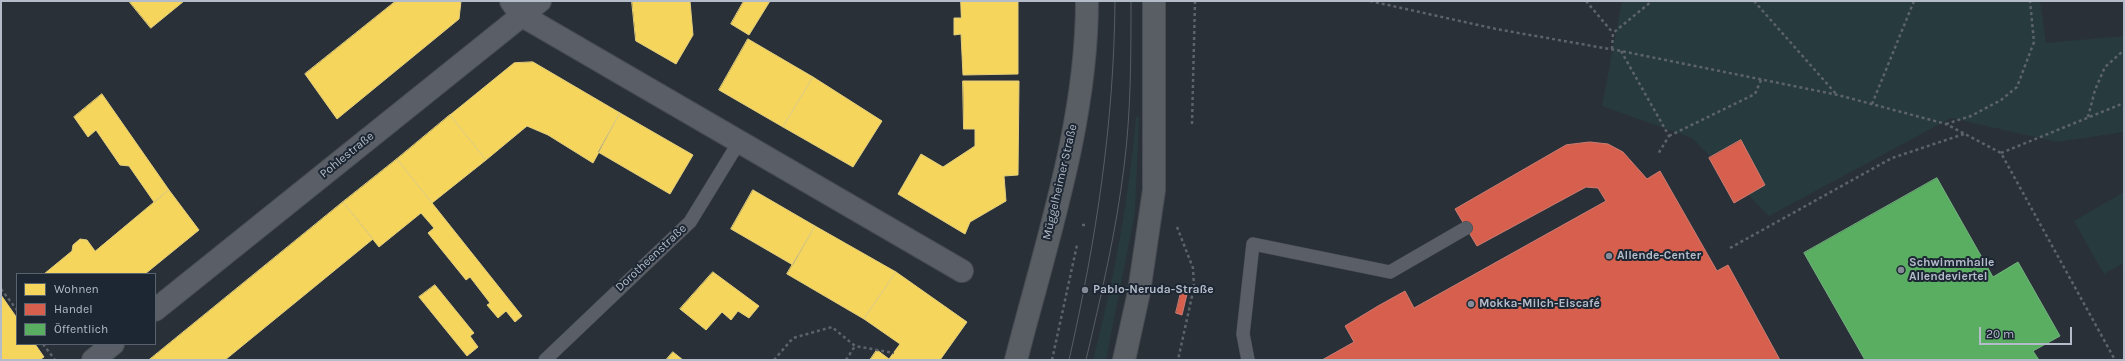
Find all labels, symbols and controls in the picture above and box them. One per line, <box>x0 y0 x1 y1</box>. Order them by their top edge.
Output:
street label: Müggelheimer Straße <box>1040 123 1080 241</box>
street label: Pohlestraße <box>317 129 377 181</box>
street label: Dorotheenstraße <box>612 221 690 295</box>
place label: Allende-Center <box>1617 249 1701 263</box>
marker: Allende-Center <box>1604 251 1614 261</box>
place label: Schwimmhalle Allendeviertel <box>1909 256 1994 284</box>
marker: Schwimmhalle Allendeviertel <box>1896 265 1906 275</box>
legend <box>16 273 156 345</box>
text: Wohnen <box>54 282 99 296</box>
place label: Pablo-Neruda-Straße <box>1093 283 1214 297</box>
marker: Pablo-Neruda-Straße <box>1080 285 1090 295</box>
place label: Mokka-Milch-Eiscafé <box>1479 297 1600 311</box>
marker: Mokka-Milch-Eiscafé <box>1466 299 1476 309</box>
text: Handel <box>54 302 93 316</box>
scale bar <box>1981 319 2074 345</box>
text: Öffentlich <box>54 322 108 336</box>
text: 20 m <box>1986 327 2014 341</box>

